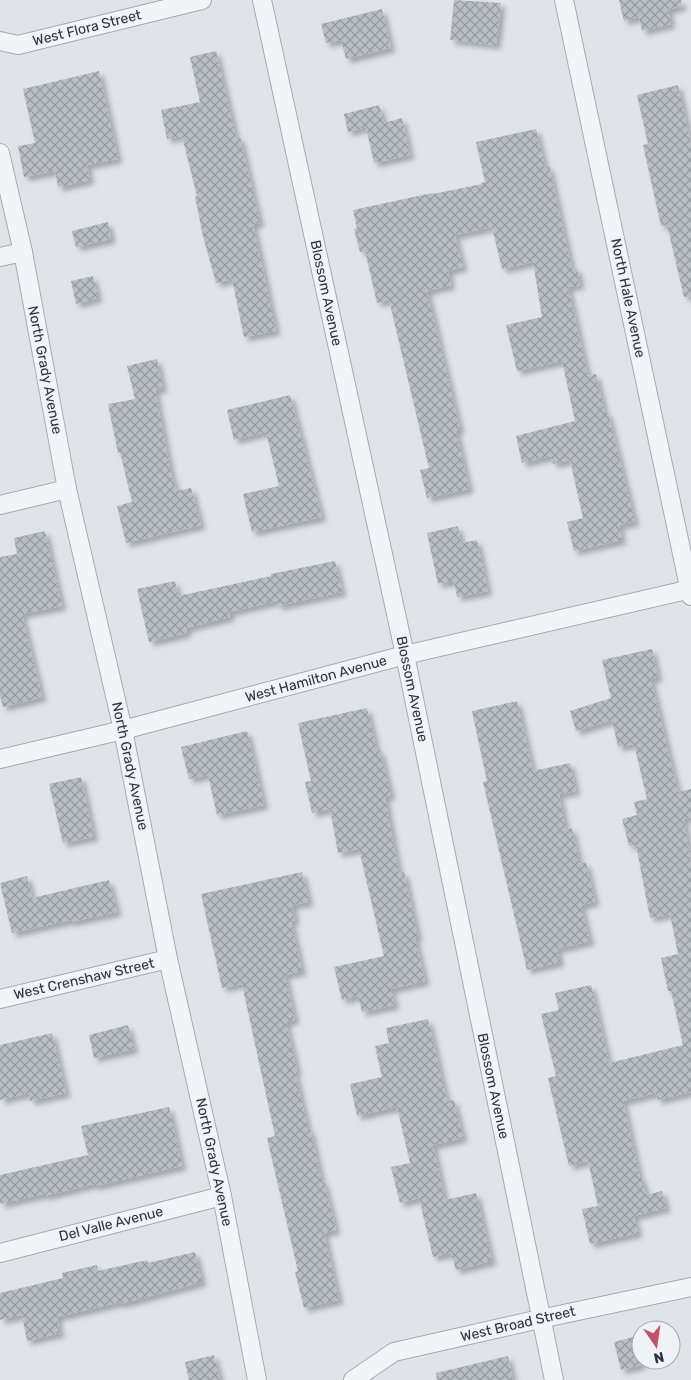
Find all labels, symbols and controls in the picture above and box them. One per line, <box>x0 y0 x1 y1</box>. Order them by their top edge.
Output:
street label: West Flora Street <box>31 6 144 50</box>
street label: North Hale Avenue <box>607 237 649 359</box>
street label: Blossom Avenue <box>306 239 346 348</box>
street label: North Grady Avenue <box>24 304 66 436</box>
street label: Blossom Avenue <box>392 635 432 744</box>
street label: West Hamilton Avenue <box>243 652 389 706</box>
street label: North Grady Avenue <box>108 700 152 832</box>
street label: West Crenshaw Street <box>12 954 156 1003</box>
street label: Blossom Avenue <box>473 1032 513 1141</box>
street label: North Grady Avenue <box>192 1096 236 1228</box>
street label: Del Valle Avenue <box>57 1203 165 1245</box>
street label: West Broad Street <box>459 1302 578 1345</box>
north arrow <box>631 1320 681 1370</box>
text: N <box>652 1348 666 1367</box>

